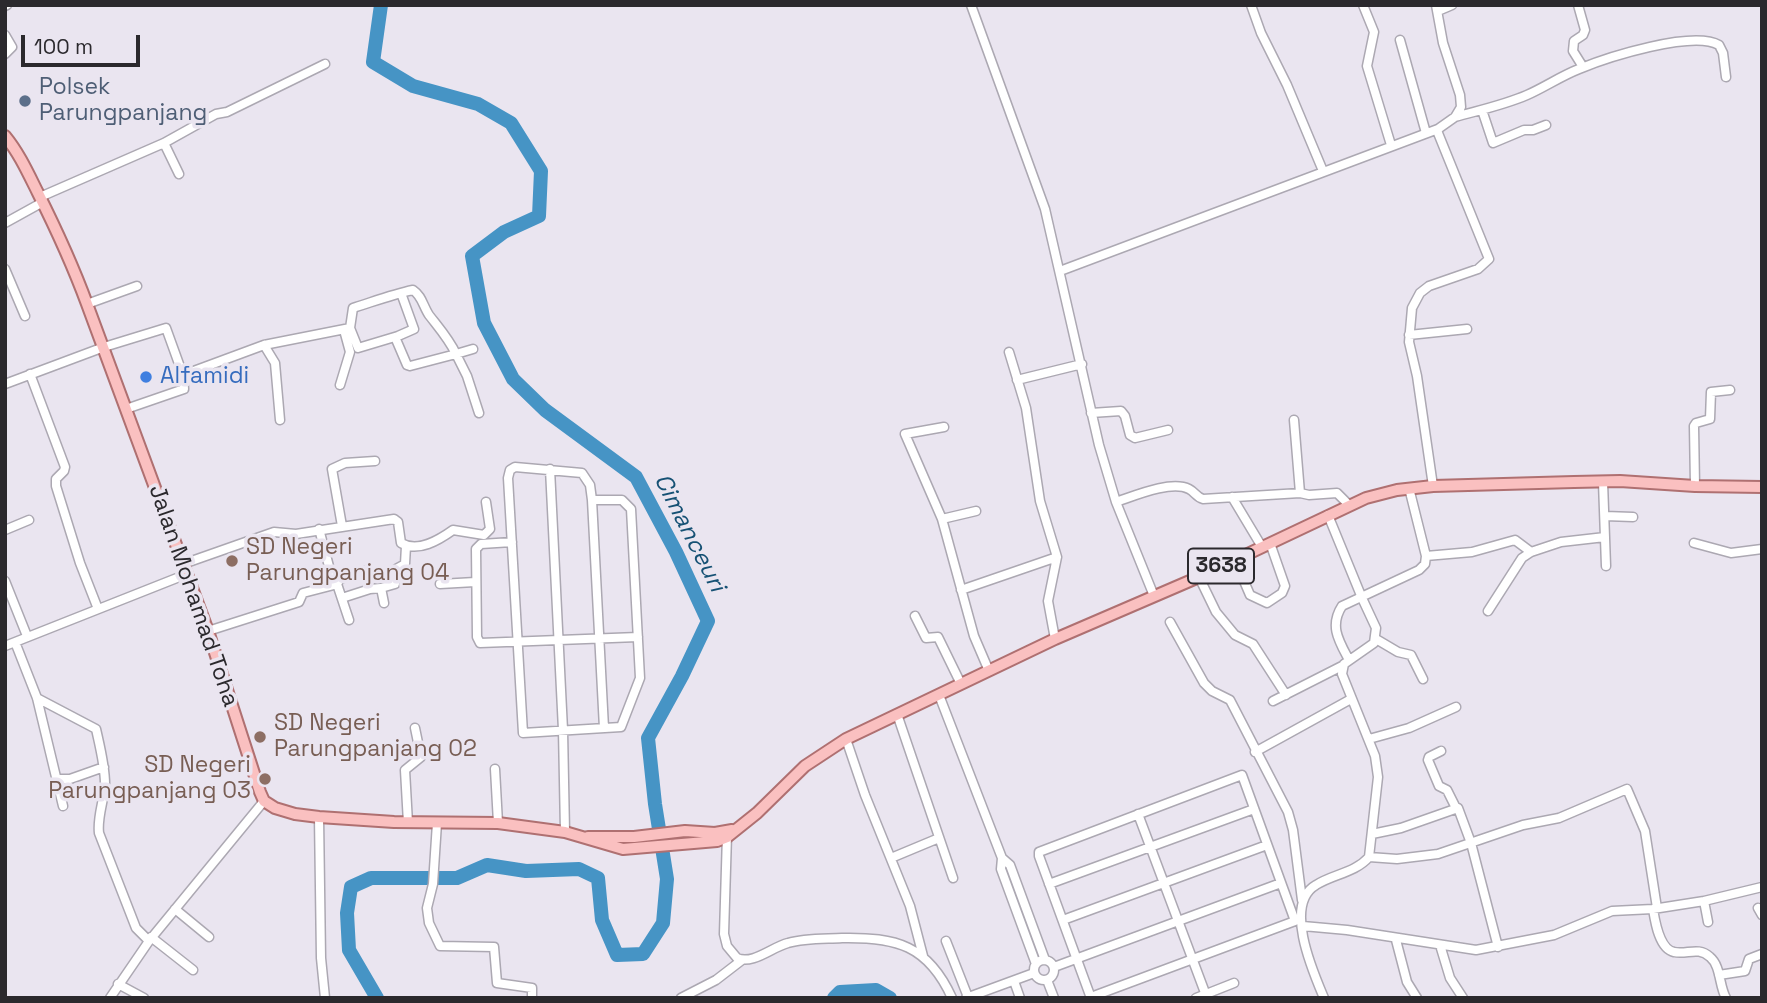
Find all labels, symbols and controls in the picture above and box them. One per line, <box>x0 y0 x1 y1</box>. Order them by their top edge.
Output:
scale bar <box>24 21 144 65</box>
text: 100 m <box>34 33 93 60</box>
place label: Polsek Parungpanjang <box>39 74 207 128</box>
marker: Polsek Parungpanjang <box>17 93 33 109</box>
place label: Alfamidi <box>160 363 249 391</box>
marker: Alfamidi <box>138 369 154 385</box>
water label: Cimanceuri <box>647 469 731 597</box>
street label: Jalan Mohamad Toha <box>142 481 244 711</box>
place label: SD Negeri Parungpanjang 04 <box>246 534 449 588</box>
road number: 3638 <box>1188 548 1254 584</box>
marker: SD Negeri Parungpanjang 04 <box>224 553 240 569</box>
place label: SD Negeri Parungpanjang 02 <box>274 710 477 764</box>
marker: SD Negeri Parungpanjang 02 <box>252 729 268 745</box>
place label: SD Negeri Parungpanjang 03 <box>48 752 251 806</box>
marker: SD Negeri Parungpanjang 03 <box>257 771 273 787</box>

